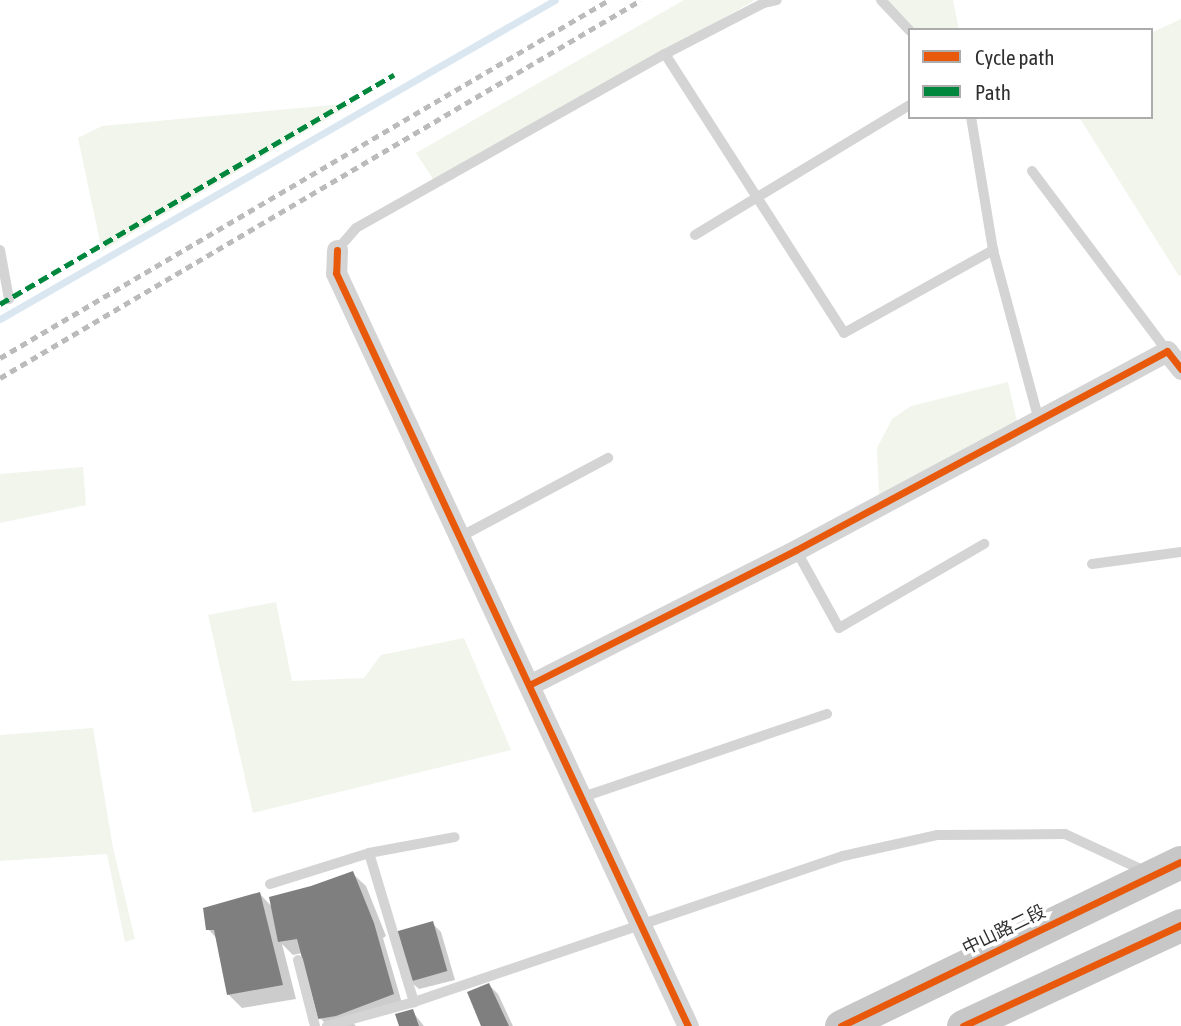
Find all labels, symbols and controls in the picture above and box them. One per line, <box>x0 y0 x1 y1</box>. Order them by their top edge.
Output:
legend <box>908 28 1153 119</box>
text: Cycle path <box>975 45 1054 69</box>
text: Path <box>975 80 1011 104</box>
street label: 中山路二段 <box>959 901 1049 959</box>

